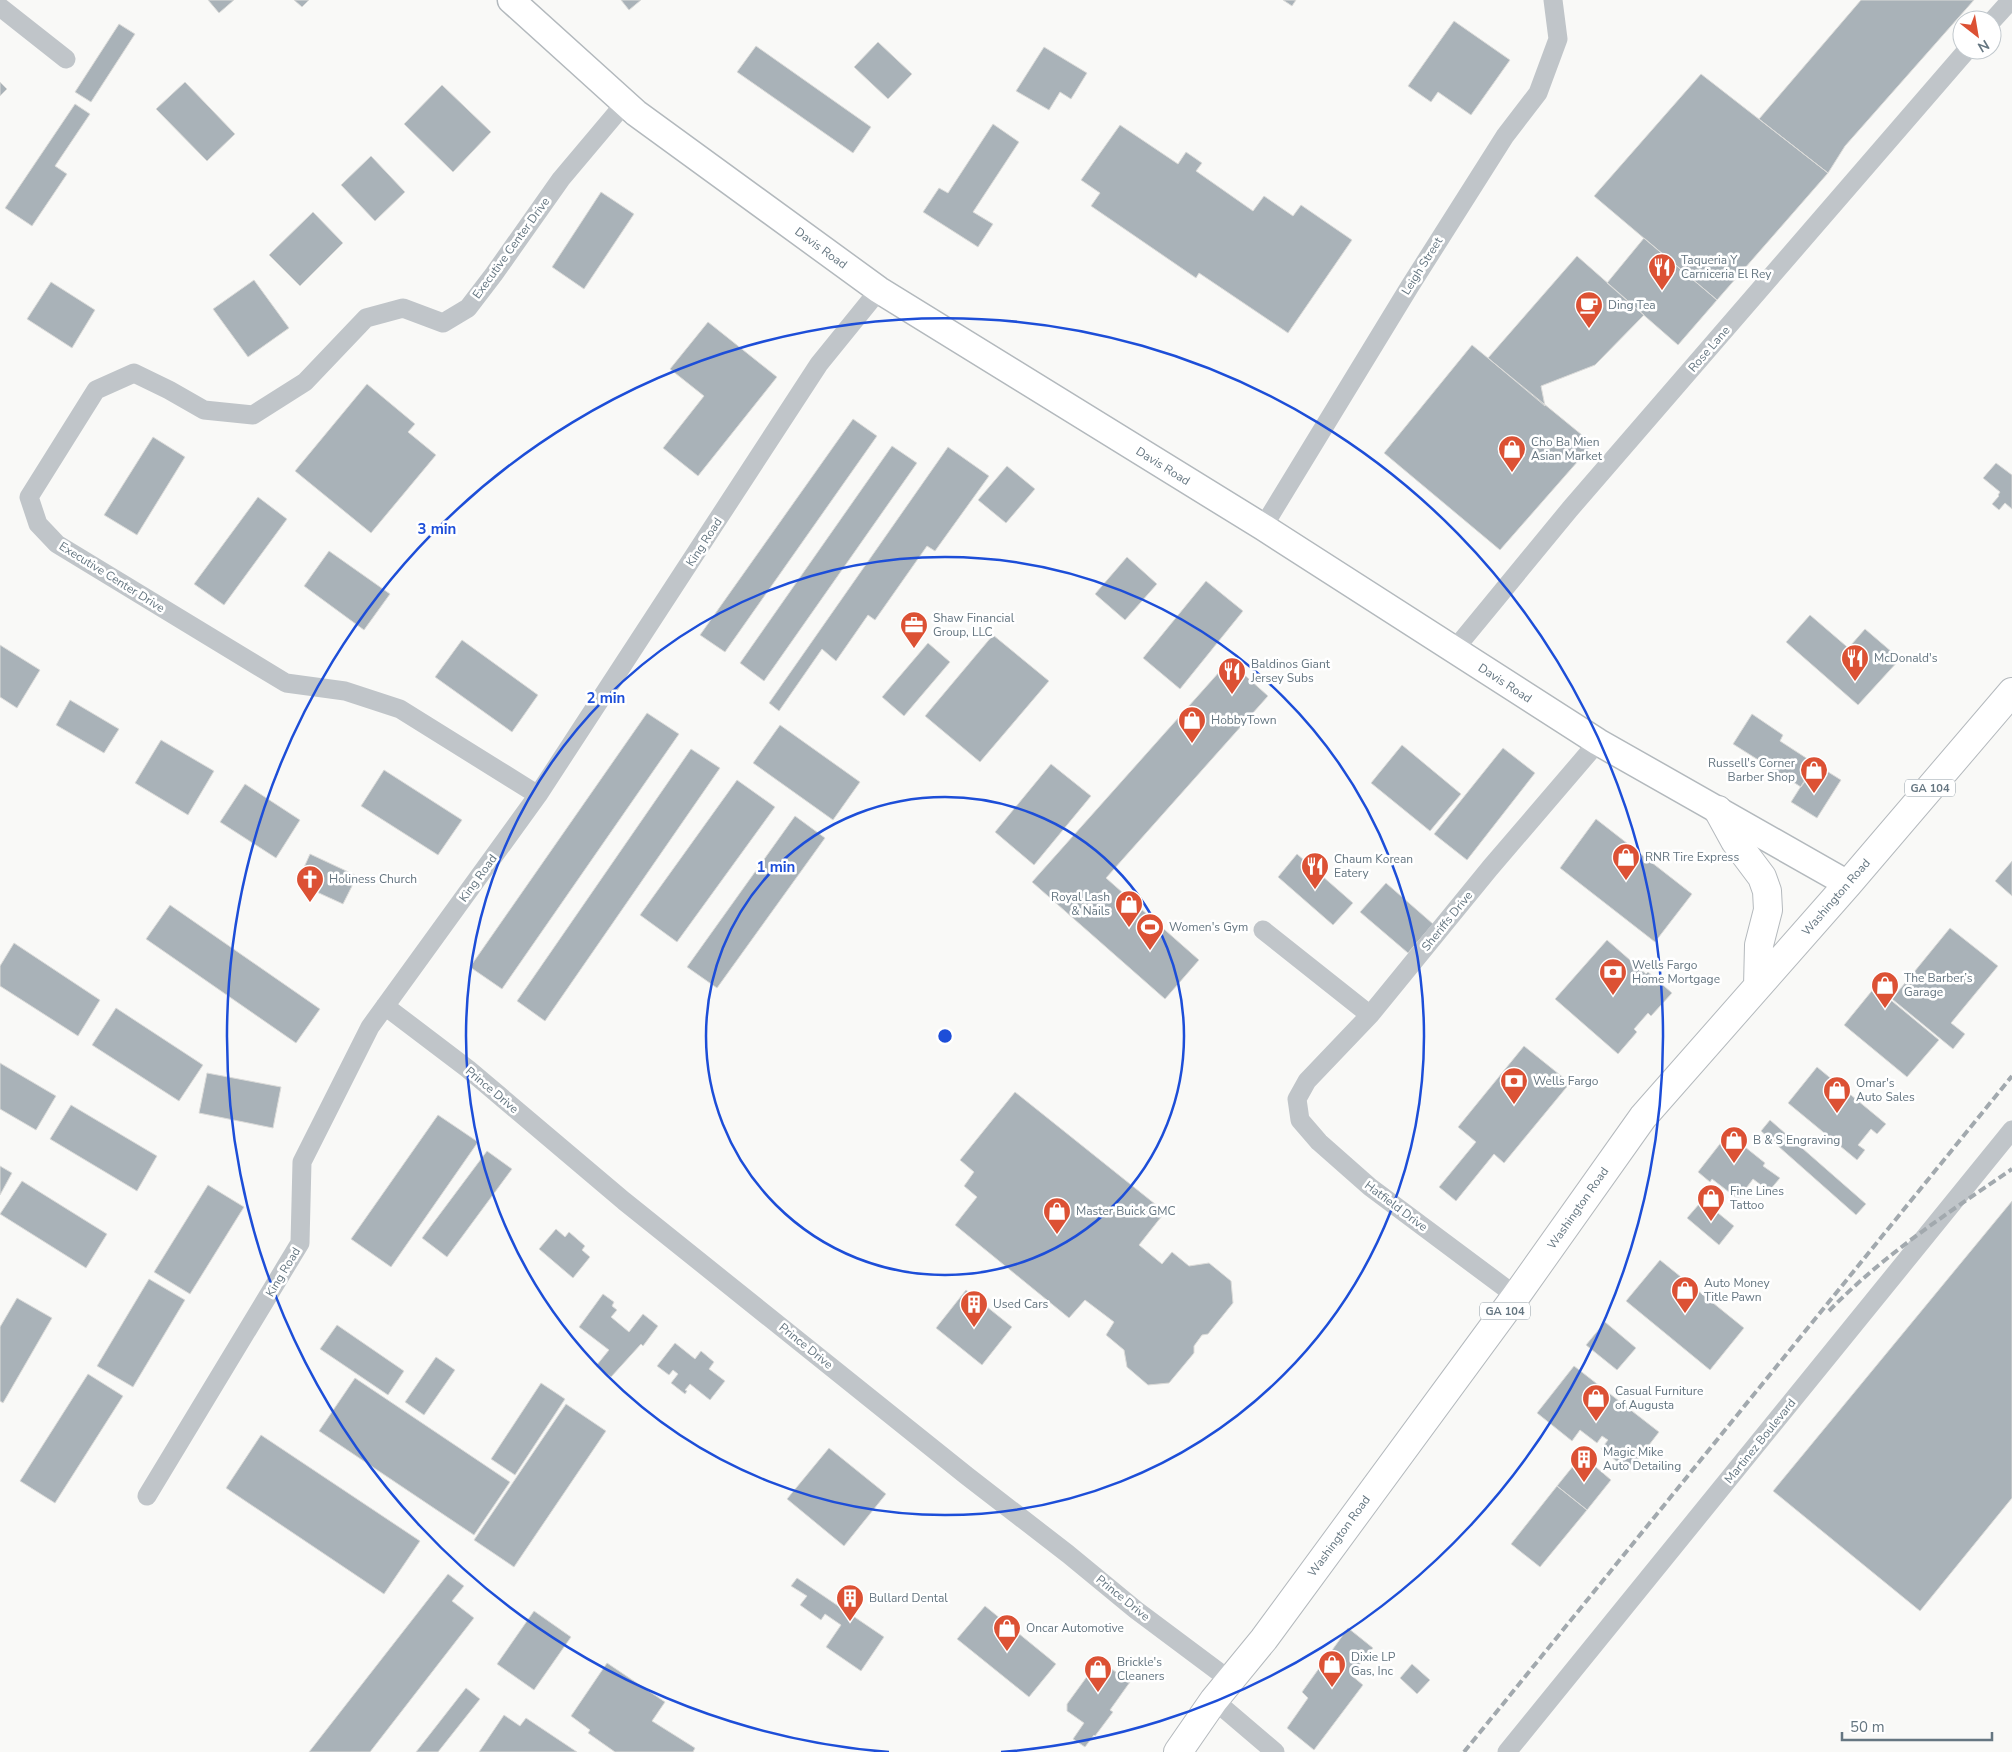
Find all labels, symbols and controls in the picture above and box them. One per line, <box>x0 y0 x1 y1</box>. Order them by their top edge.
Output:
north arrow <box>1952 10 2002 60</box>
text: N <box>1974 35 1993 57</box>
street label: Executive Center Drive <box>469 194 553 302</box>
street label: Davis Road <box>792 224 850 272</box>
street label: Leigh Street <box>1398 233 1447 298</box>
restaurant icon: Taqueria Y Carniceria El Rey <box>1647 252 1677 291</box>
place label: Taqueria Y Carniceria El Rey <box>1681 252 1772 282</box>
cafe icon: Ding Tea <box>1574 290 1604 329</box>
place label: Ding Tea <box>1608 297 1656 313</box>
street label: Rose Lane <box>1685 323 1733 375</box>
shop icon: Cho Ba Mien Asian Market <box>1497 434 1527 473</box>
place label: Cho Ba Mien Asian Market <box>1531 434 1603 464</box>
street label: Davis Road <box>1133 443 1193 489</box>
street label: King Road <box>682 515 726 569</box>
text: 3 min <box>418 519 456 539</box>
street label: Executive Center Drive <box>56 538 168 616</box>
office icon: Shaw Financial Group, LLC <box>899 610 929 649</box>
place label: Shaw Financial Group, LLC <box>933 610 1015 640</box>
restaurant icon: McDonald's <box>1840 643 1870 682</box>
place label: McDonald's <box>1874 650 1938 666</box>
restaurant icon: Baldinos Giant Jersey Subs <box>1217 656 1247 695</box>
place label: Baldinos Giant Jersey Subs <box>1250 656 1331 686</box>
street label: Davis Road <box>1475 660 1535 706</box>
text: 2 min <box>587 688 625 708</box>
shop icon: HobbyTown <box>1177 705 1207 744</box>
place label: HobbyTown <box>1211 712 1277 728</box>
place label: Russell's Corner Barber Shop <box>1708 755 1796 785</box>
shop icon: Russell's Corner Barber Shop <box>1799 755 1829 794</box>
road number: GA 104 <box>1905 780 1955 796</box>
shop icon: RNR Tire Express <box>1611 842 1641 881</box>
place label: RNR Tire Express <box>1645 849 1739 865</box>
street label: King Road <box>455 851 501 905</box>
restaurant icon: Chaum Korean Eatery <box>1300 851 1330 890</box>
place label: Chaum Korean Eatery <box>1334 851 1413 881</box>
street label: Washington Road <box>1798 855 1874 939</box>
text: 1 min <box>757 857 795 877</box>
church icon: Holiness Church <box>295 864 325 903</box>
place label: Holiness Church <box>329 871 417 887</box>
street label: Sheriffs Drive <box>1418 888 1476 954</box>
place label: Royal Lash & Nails <box>1051 889 1110 919</box>
shop icon: Royal Lash & Nails <box>1114 889 1144 928</box>
sports icon: Women's Gym <box>1135 912 1165 951</box>
place label: Women's Gym <box>1169 919 1248 935</box>
bank icon: Wells Fargo Home Mortgage <box>1598 957 1628 996</box>
place label: Wells Fargo Home Mortgage <box>1632 957 1720 987</box>
shop icon: The Barber’s Garage <box>1870 970 1900 1009</box>
place label: The Barber’s Garage <box>1904 970 1973 1000</box>
centre of rings <box>936 1027 954 1045</box>
street label: Prince Drive <box>462 1063 522 1117</box>
bank icon: Wells Fargo <box>1499 1066 1529 1105</box>
place label: Wells Fargo <box>1533 1073 1599 1089</box>
shop icon: Omar's Auto Sales <box>1822 1075 1852 1114</box>
place label: Omar's Auto Sales <box>1856 1075 1915 1105</box>
shop icon: B & S Engraving <box>1719 1125 1749 1164</box>
place label: B & S Engraving <box>1753 1132 1840 1148</box>
street label: Washington Road <box>1544 1164 1612 1252</box>
street label: Hatfield Drive <box>1361 1177 1431 1235</box>
shop icon: Fine Lines Tattoo <box>1696 1183 1726 1222</box>
place label: Fine Lines Tattoo <box>1730 1183 1784 1213</box>
shop icon: Master Buick GMC <box>1042 1196 1072 1235</box>
place label: Master Buick GMC <box>1076 1203 1176 1219</box>
street label: King Road <box>262 1244 304 1300</box>
shop icon: Auto Money Title Pawn <box>1670 1275 1700 1314</box>
place label: Auto Money Title Pawn <box>1704 1275 1770 1305</box>
building icon: Used Cars <box>959 1289 989 1328</box>
place label: Used Cars <box>993 1296 1048 1312</box>
road number: GA 104 <box>1480 1302 1530 1320</box>
street label: Prince Drive <box>776 1319 836 1373</box>
shop icon: Casual Furniture of Augusta <box>1581 1383 1611 1422</box>
place label: Casual Furniture of Augusta <box>1615 1383 1703 1413</box>
street label: Martinez Boulevard <box>1721 1395 1799 1487</box>
building icon: Magic Mike Auto Detailing <box>1569 1444 1599 1483</box>
place label: Magic Mike Auto Detailing <box>1603 1444 1681 1474</box>
street label: Washington Road <box>1304 1492 1374 1580</box>
street label: Prince Drive <box>1093 1571 1153 1625</box>
building icon: Bullard Dental <box>835 1583 865 1622</box>
place label: Bullard Dental <box>869 1590 948 1606</box>
shop icon: Oncar Automotive <box>992 1613 1022 1652</box>
place label: Oncar Automotive <box>1026 1620 1124 1636</box>
shop icon: Dixie LP Gas, Inc <box>1317 1649 1347 1688</box>
place label: Dixie LP Gas, Inc <box>1351 1649 1396 1679</box>
shop icon: Brickle's Cleaners <box>1083 1654 1113 1693</box>
place label: Brickle's Cleaners <box>1117 1654 1165 1684</box>
scale bar <box>1842 1710 1992 1742</box>
text: 50 m <box>1850 1717 1885 1737</box>

